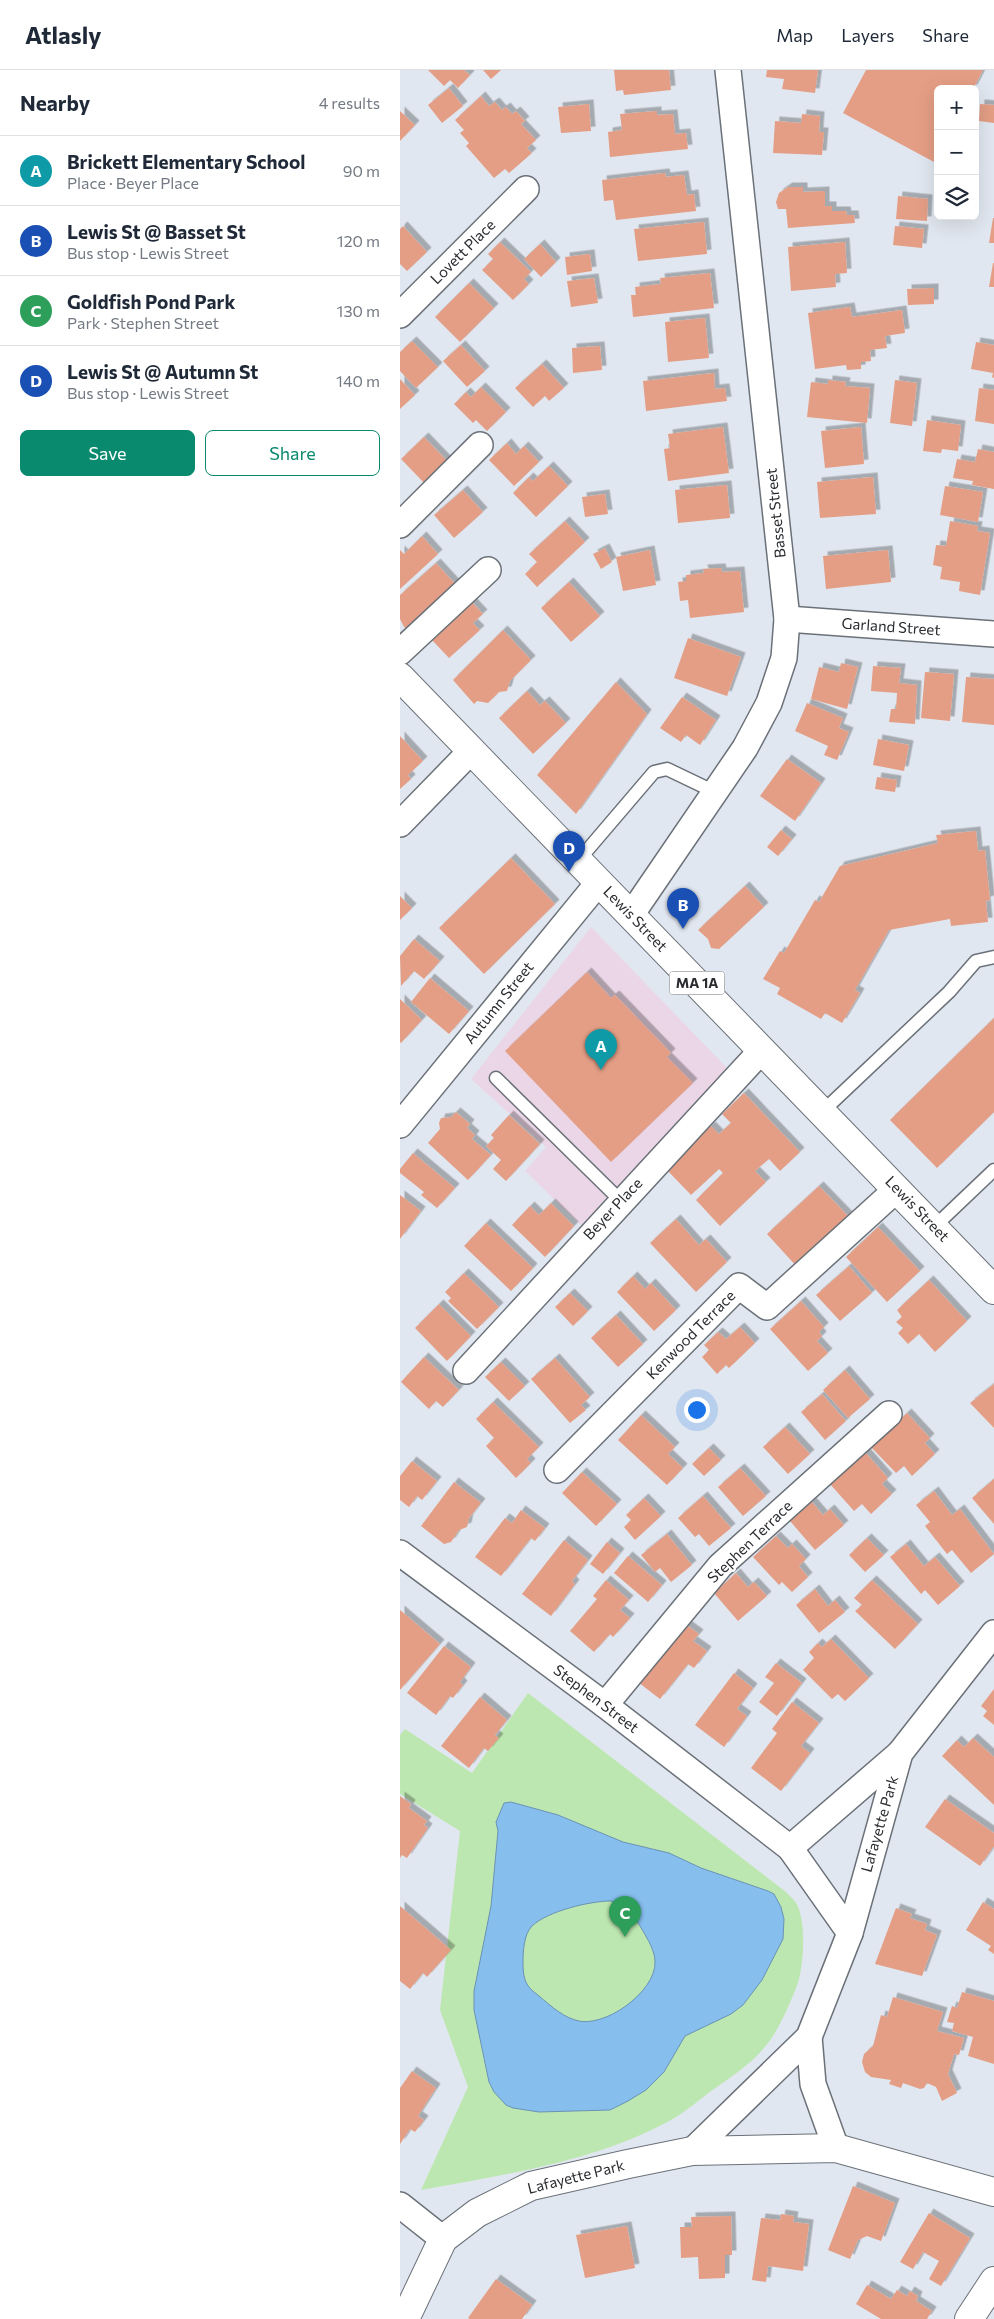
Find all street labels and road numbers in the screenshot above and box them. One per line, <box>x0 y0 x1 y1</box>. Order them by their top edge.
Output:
street label: Lovett Place <box>426 215 498 287</box>
street label: Basset Street <box>761 467 789 559</box>
street label: Garland Street <box>841 614 941 638</box>
street label: Lewis Street <box>600 882 671 955</box>
street label: Autumn Street <box>460 958 537 1047</box>
road number: MA 1A <box>670 971 724 994</box>
street label: Lewis Street <box>882 1172 953 1245</box>
street label: Beyer Place <box>579 1174 646 1243</box>
street label: Kenwood Terrace <box>642 1286 739 1383</box>
street label: Stephen Terrace <box>703 1496 795 1586</box>
street label: Stephen Street <box>551 1660 643 1736</box>
street label: Lafayette Park <box>857 1773 901 1874</box>
street label: Lafayette Park <box>525 2155 626 2197</box>

